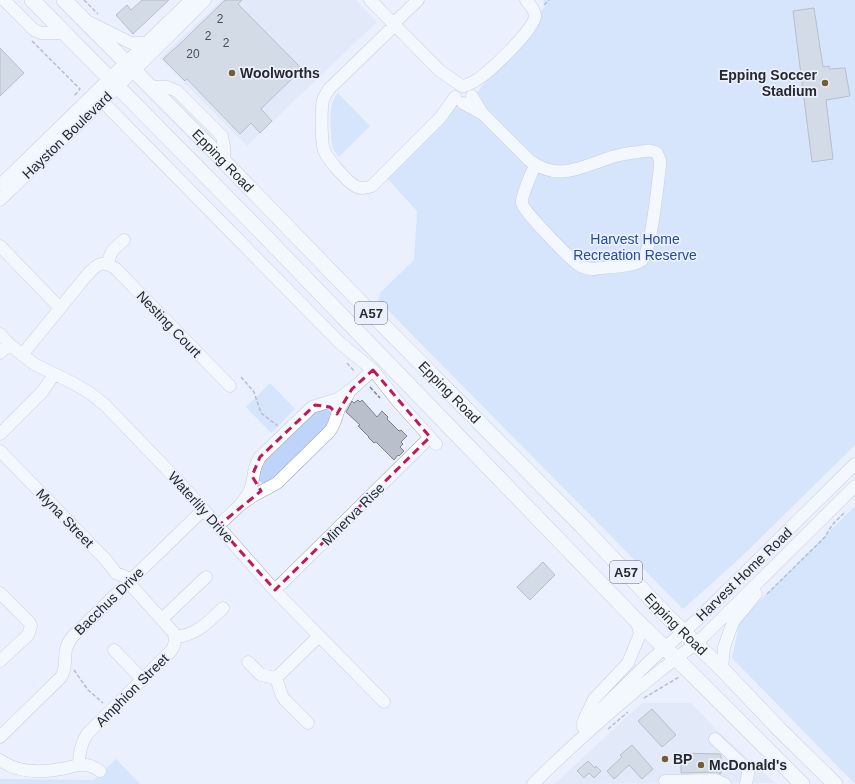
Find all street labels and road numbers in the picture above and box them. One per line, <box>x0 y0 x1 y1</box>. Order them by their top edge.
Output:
street label: Hayston Boulevard <box>19 88 115 182</box>
street label: Epping Road <box>189 126 257 195</box>
street label: Nesting Court <box>134 288 205 360</box>
road number: A57 <box>355 302 387 324</box>
street label: Epping Road <box>415 358 484 427</box>
street label: Waterlily Drive <box>165 468 237 546</box>
street label: Minerva Rise <box>318 479 388 549</box>
street label: Myna Street <box>33 485 97 551</box>
street label: Harvest Home Road <box>693 524 795 624</box>
road number: A57 <box>610 561 642 583</box>
street label: Bacchus Drive <box>71 564 147 638</box>
street label: Epping Road <box>642 590 710 658</box>
street label: Amphion Street <box>92 650 172 730</box>

